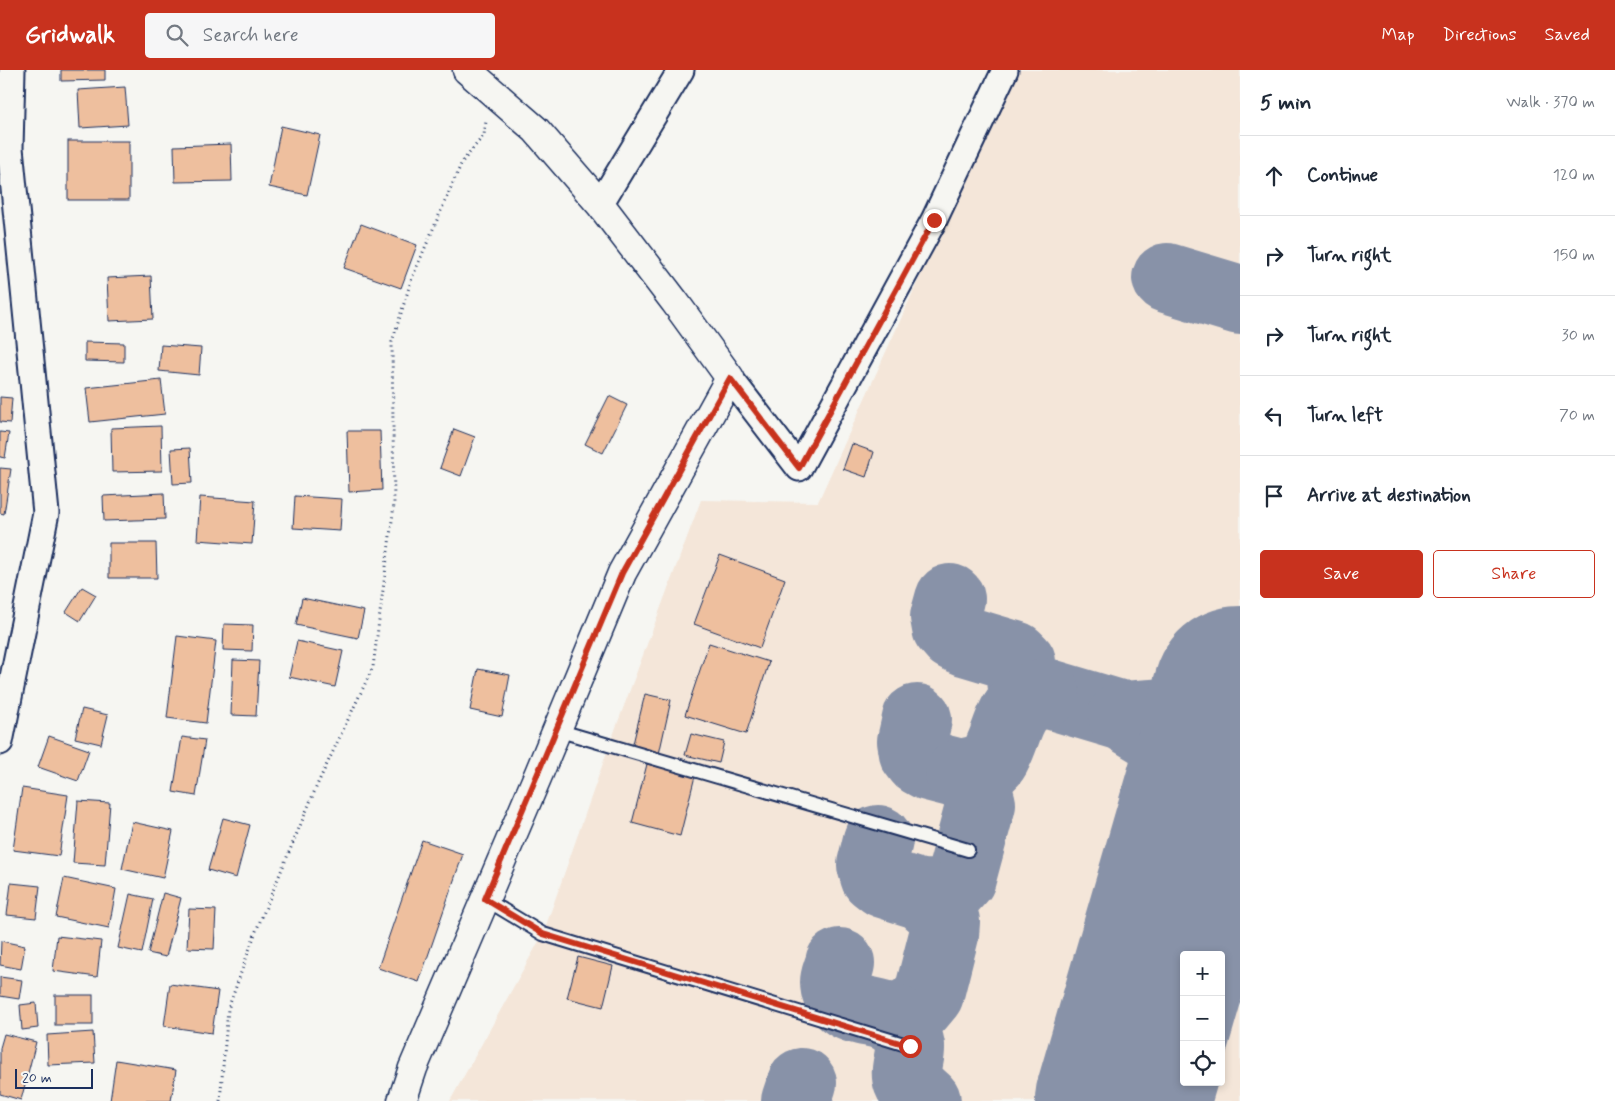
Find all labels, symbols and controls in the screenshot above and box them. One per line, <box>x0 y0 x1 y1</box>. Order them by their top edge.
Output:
search box <box>145 13 495 58</box>
text: Gridwalk <box>25 20 115 51</box>
icon: search <box>163 21 191 49</box>
text: Search here <box>203 23 298 48</box>
text: Map <box>1382 23 1415 47</box>
text: Directions <box>1443 23 1517 47</box>
text: Saved <box>1545 23 1590 47</box>
text: 5 min <box>1260 89 1312 117</box>
text: Walk · 370 m <box>1506 92 1595 113</box>
icon: ahead <box>1260 162 1288 190</box>
text: Continue <box>1307 163 1378 188</box>
text: 120 m <box>1553 165 1595 186</box>
route end <box>923 209 946 232</box>
icon: right <box>1260 242 1288 270</box>
text: Turn right <box>1307 243 1391 268</box>
text: 150 m <box>1553 245 1595 266</box>
icon: right <box>1260 322 1288 350</box>
text: Turn right <box>1307 323 1391 348</box>
text: 30 m <box>1562 325 1595 346</box>
icon: left <box>1260 402 1288 430</box>
text: Turn left <box>1307 403 1383 428</box>
text: 70 m <box>1559 405 1595 426</box>
icon: arrive <box>1260 482 1288 510</box>
text: Arrive at destination <box>1307 483 1471 508</box>
button: Save <box>1260 550 1423 598</box>
button: Share <box>1433 550 1595 598</box>
map controls <box>1180 951 1225 1086</box>
button: + <box>1180 951 1225 996</box>
button: − <box>1180 996 1225 1041</box>
route start <box>899 1035 922 1058</box>
button: locate <box>1180 1041 1225 1086</box>
scale bar <box>15 1066 92 1089</box>
text: 20 m <box>22 1069 52 1087</box>

